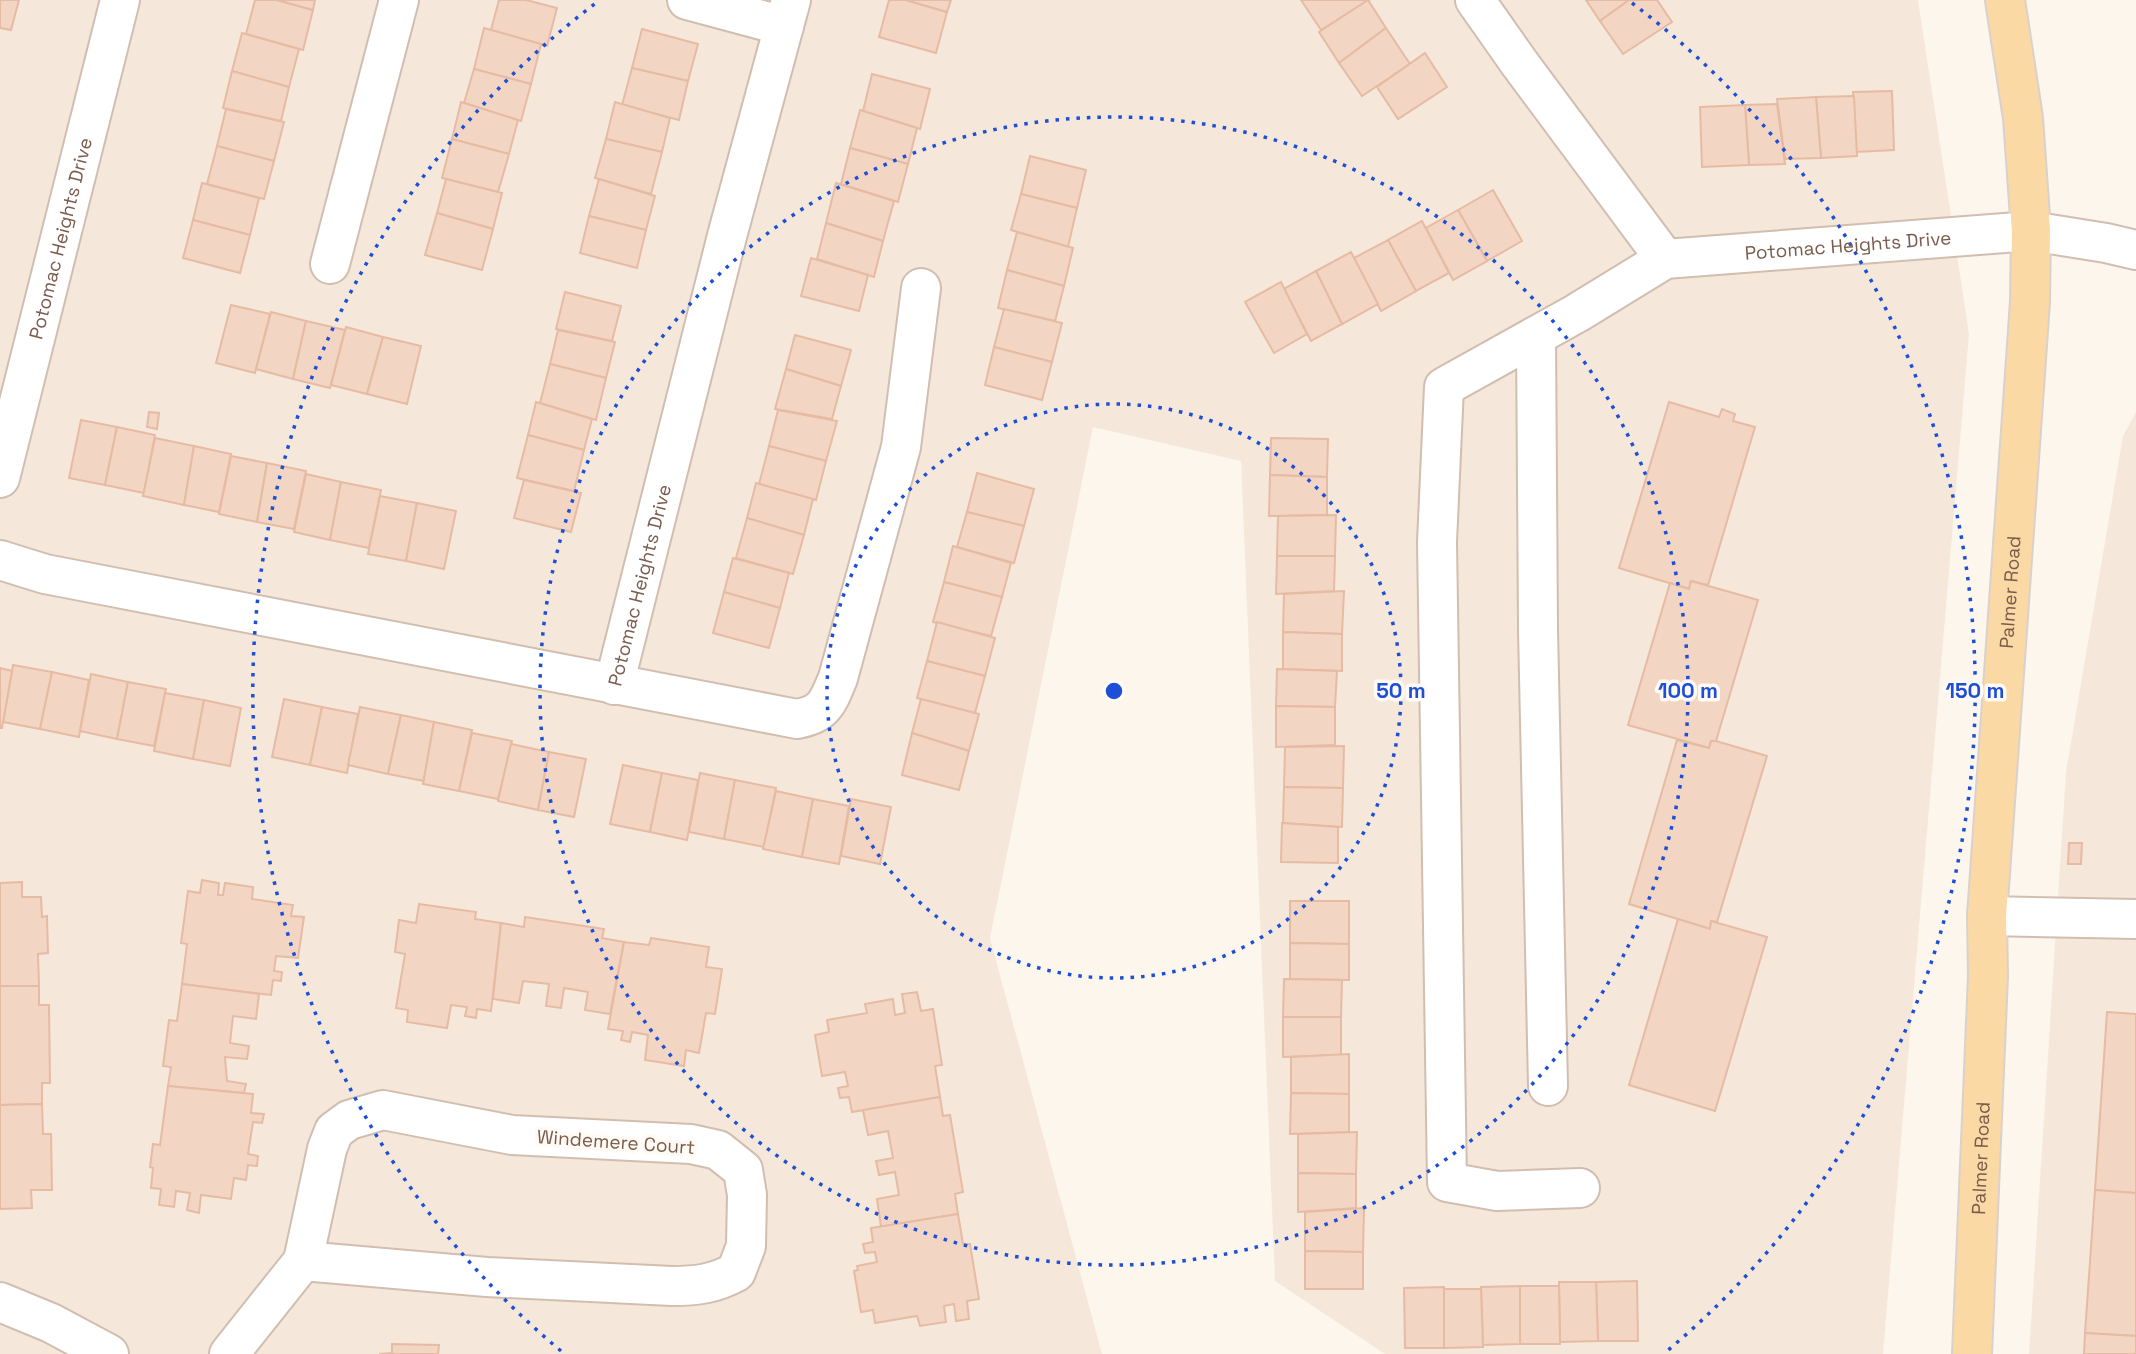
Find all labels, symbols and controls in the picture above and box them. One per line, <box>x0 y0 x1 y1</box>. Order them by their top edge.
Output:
street label: Potomac Heights Drive <box>23 135 97 342</box>
street label: Potomac Heights Drive <box>1744 225 1952 265</box>
street label: Potomac Heights Drive <box>602 482 677 689</box>
street label: Palmer Road <box>1993 535 2026 649</box>
text: 50 m <box>1376 677 1426 704</box>
text: 100 m <box>1658 677 1718 704</box>
text: 150 m <box>1946 677 2004 704</box>
centre of rings <box>1102 679 1126 703</box>
street label: Palmer Road <box>1965 1101 1995 1215</box>
street label: Windemere Court <box>536 1124 696 1160</box>

